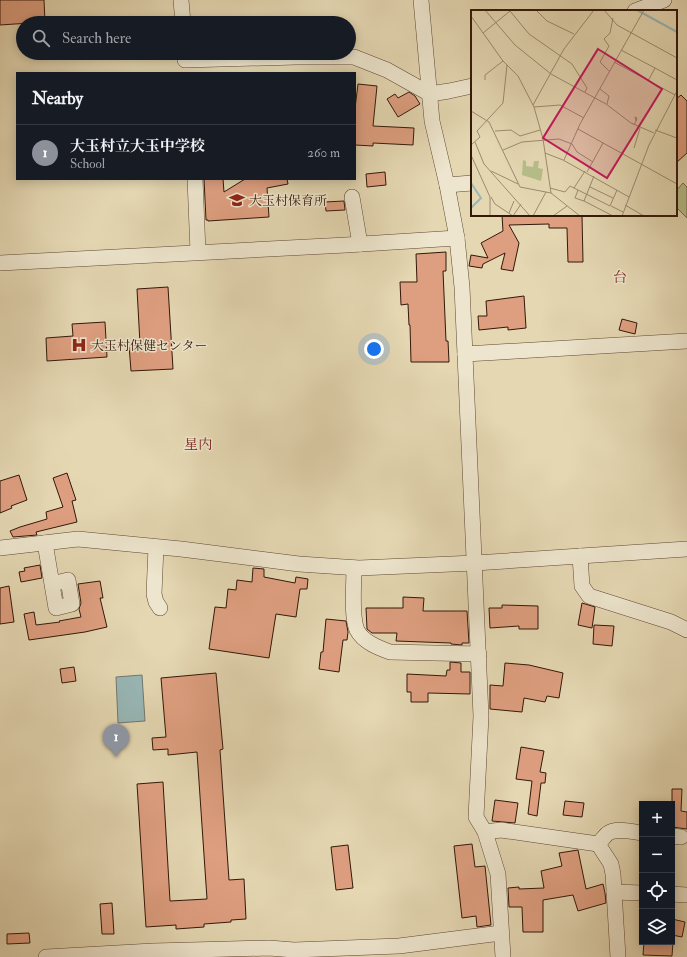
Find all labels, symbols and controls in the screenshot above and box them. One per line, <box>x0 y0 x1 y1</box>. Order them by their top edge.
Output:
inset map <box>471 10 677 216</box>
search box <box>16 16 356 60</box>
icon: search <box>30 27 52 49</box>
text: Search here <box>62 29 131 48</box>
text: Nearby <box>32 88 83 109</box>
text: 大玉村立大玉中学校 <box>70 137 205 156</box>
text: 1 <box>43 145 47 161</box>
text: 260 m <box>307 145 340 161</box>
text: School <box>70 156 105 172</box>
school or university icon: 大玉村保育所 <box>228 191 246 209</box>
place label: 大玉村保育所 <box>249 193 327 209</box>
district label: 台 <box>613 269 627 286</box>
hospital icon: 大玉村保健センター <box>70 336 88 354</box>
place label: 大玉村保健センター <box>91 338 207 354</box>
your location <box>364 339 384 359</box>
district label: 星内 <box>184 436 212 453</box>
pin: 1 <box>103 724 129 757</box>
map controls <box>639 801 675 945</box>
button: + <box>639 801 675 837</box>
button: − <box>639 837 675 873</box>
button: locate <box>639 873 675 909</box>
button: layers <box>639 909 675 945</box>

